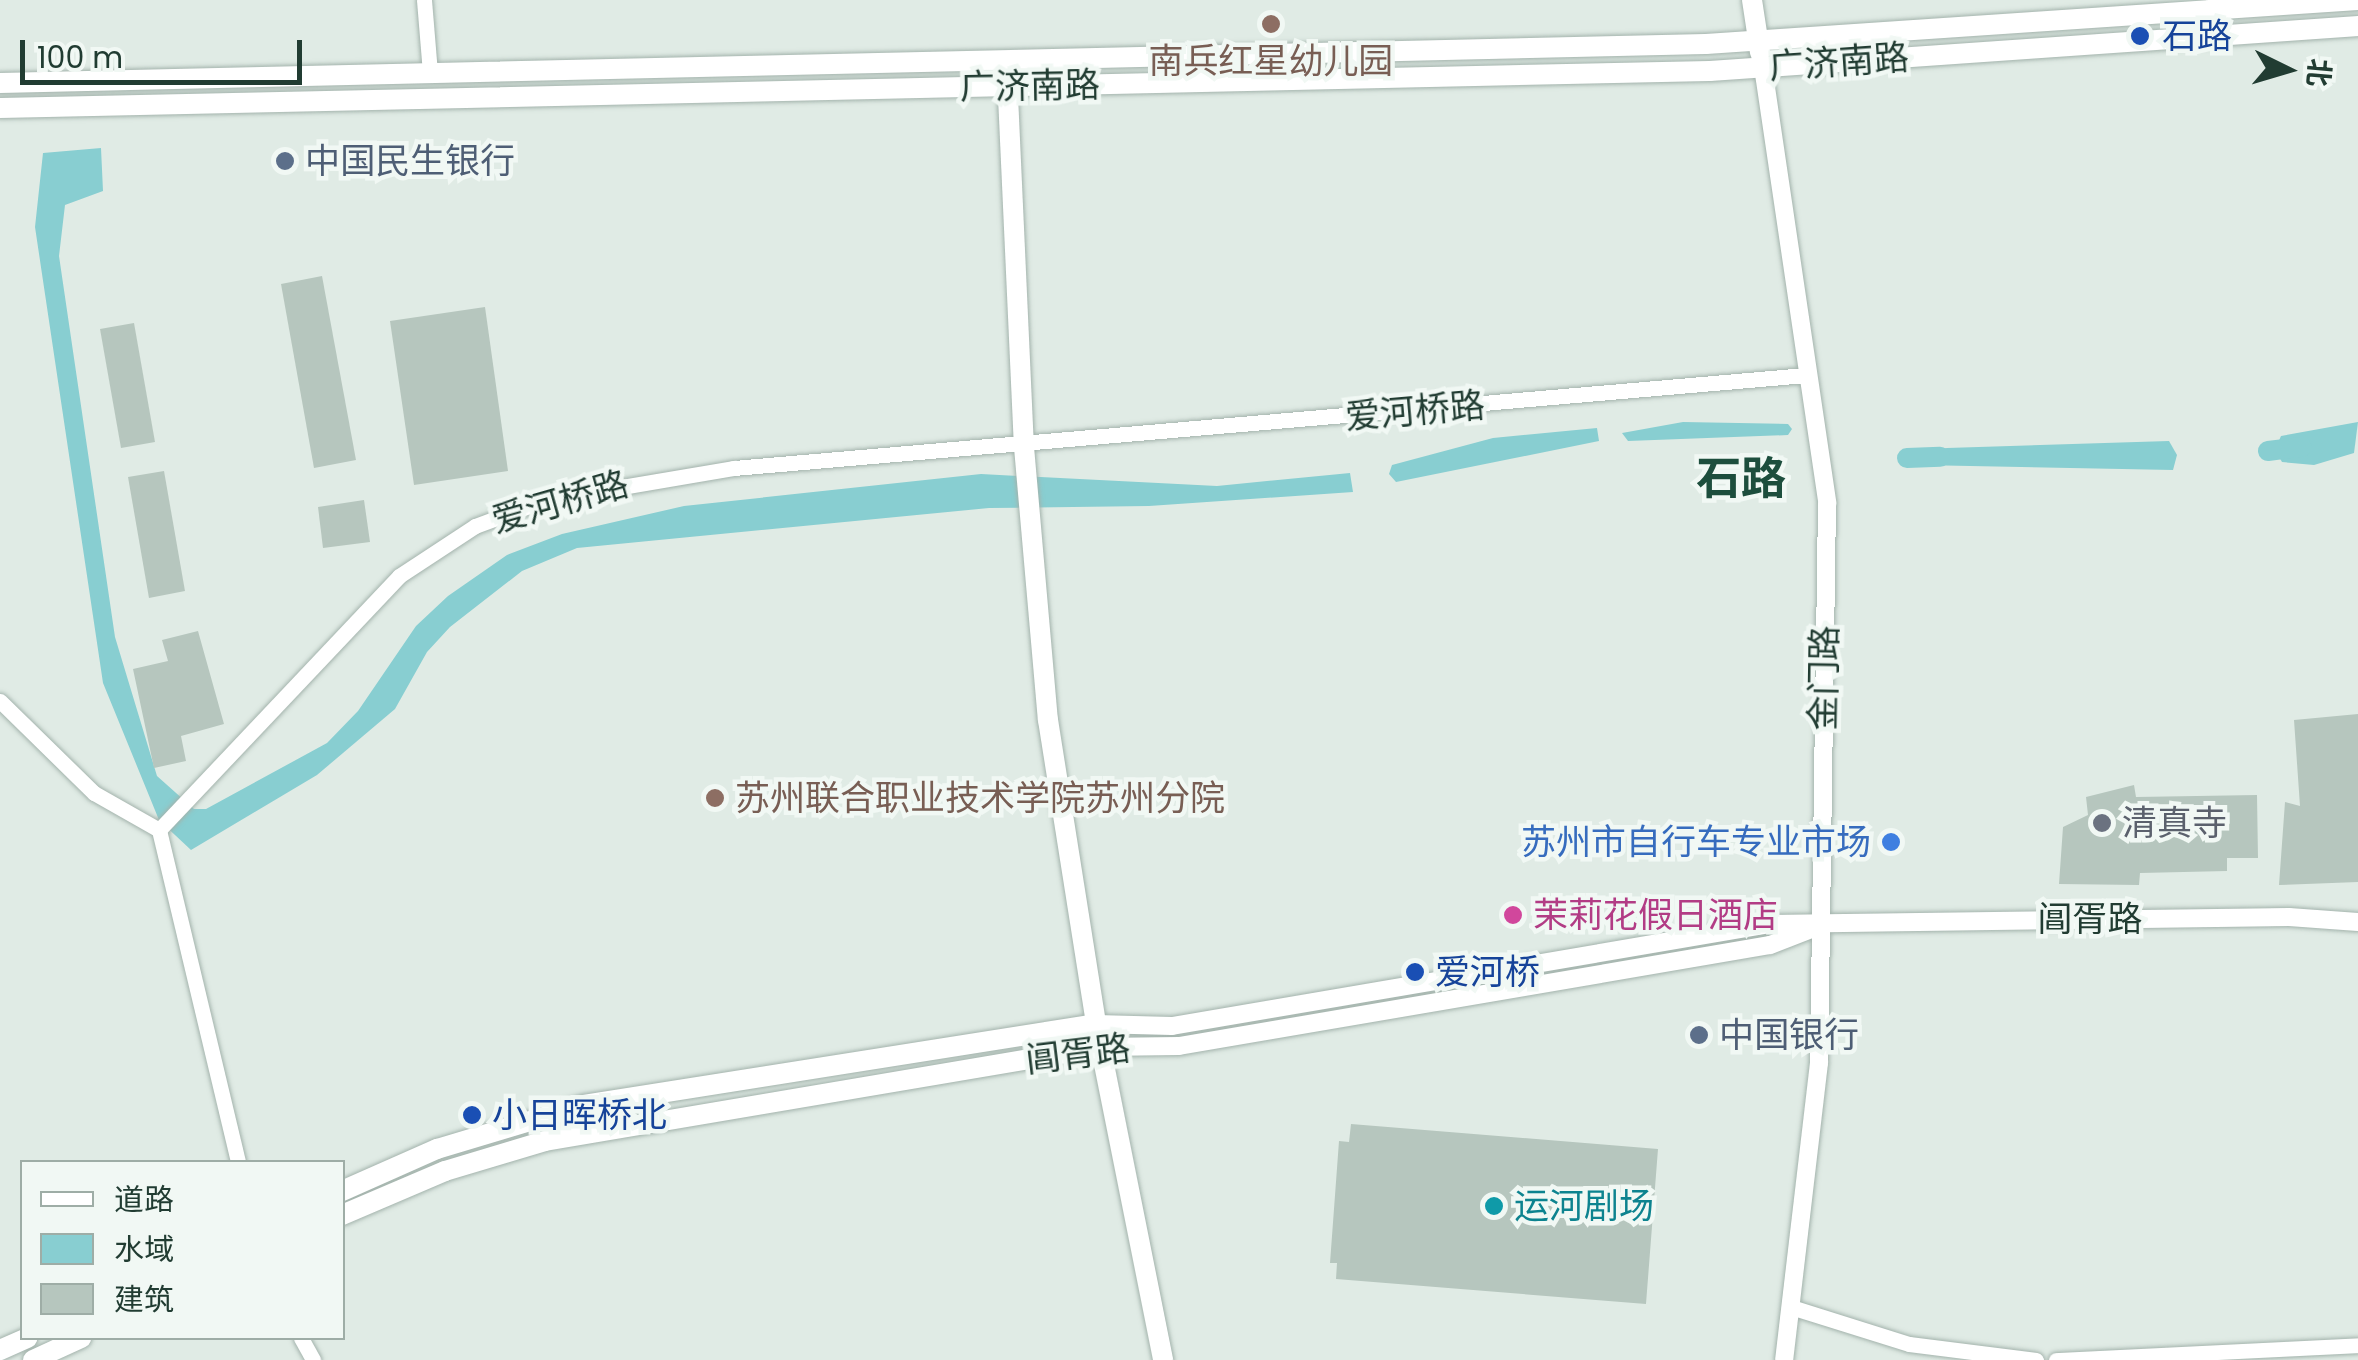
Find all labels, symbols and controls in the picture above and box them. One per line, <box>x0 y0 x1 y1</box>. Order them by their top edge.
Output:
marker: 南兵红星幼儿园 <box>1260 13 1282 35</box>
place label: 石路 <box>2162 15 2232 57</box>
scale bar <box>25 20 308 82</box>
north arrow <box>2238 20 2338 120</box>
marker: 石路 <box>2127 23 2153 49</box>
text: 100 m <box>37 36 123 79</box>
street label: 广济南路 <box>1768 36 1910 88</box>
place label: 南兵红星幼儿园 <box>1149 40 1393 82</box>
text: 北 <box>2298 57 2339 88</box>
street label: 广济南路 <box>960 64 1100 108</box>
place label: 中国民生银行 <box>305 140 515 182</box>
marker: 中国民生银行 <box>274 150 296 172</box>
street label: 爱河桥路 <box>1343 384 1487 438</box>
district label: 石路 <box>1696 452 1786 506</box>
street label: 爱河桥路 <box>487 463 633 541</box>
street label: 金门路 <box>1802 625 1846 731</box>
place label: 苏州联合职业技术学院苏州分院 <box>735 777 1225 819</box>
marker: 苏州联合职业技术学院苏州分院 <box>704 787 726 809</box>
place label: 清真寺 <box>2122 802 2227 844</box>
marker: 清真寺 <box>2091 812 2113 834</box>
place label: 苏州市自行车专业市场 <box>1521 821 1871 863</box>
marker: 苏州市自行车专业市场 <box>1880 831 1902 853</box>
place label: 茉莉花假日酒店 <box>1533 894 1778 936</box>
street label: 阊胥路 <box>2038 898 2142 940</box>
marker: 茉莉花假日酒店 <box>1502 904 1524 926</box>
place label: 爱河桥 <box>1435 951 1540 993</box>
marker: 爱河桥 <box>1404 961 1426 983</box>
place label: 中国银行 <box>1719 1014 1859 1056</box>
marker: 中国银行 <box>1688 1024 1710 1046</box>
street label: 阊胥路 <box>1023 1027 1133 1081</box>
place label: 小日晖桥北 <box>492 1094 667 1136</box>
marker: 小日晖桥北 <box>461 1104 483 1126</box>
legend <box>20 1160 345 1340</box>
text: 道路 <box>114 1178 174 1221</box>
place label: 运河剧场 <box>1514 1185 1654 1227</box>
marker: 运河剧场 <box>1483 1195 1505 1217</box>
text: 水域 <box>114 1228 174 1271</box>
text: 建筑 <box>114 1278 174 1321</box>

